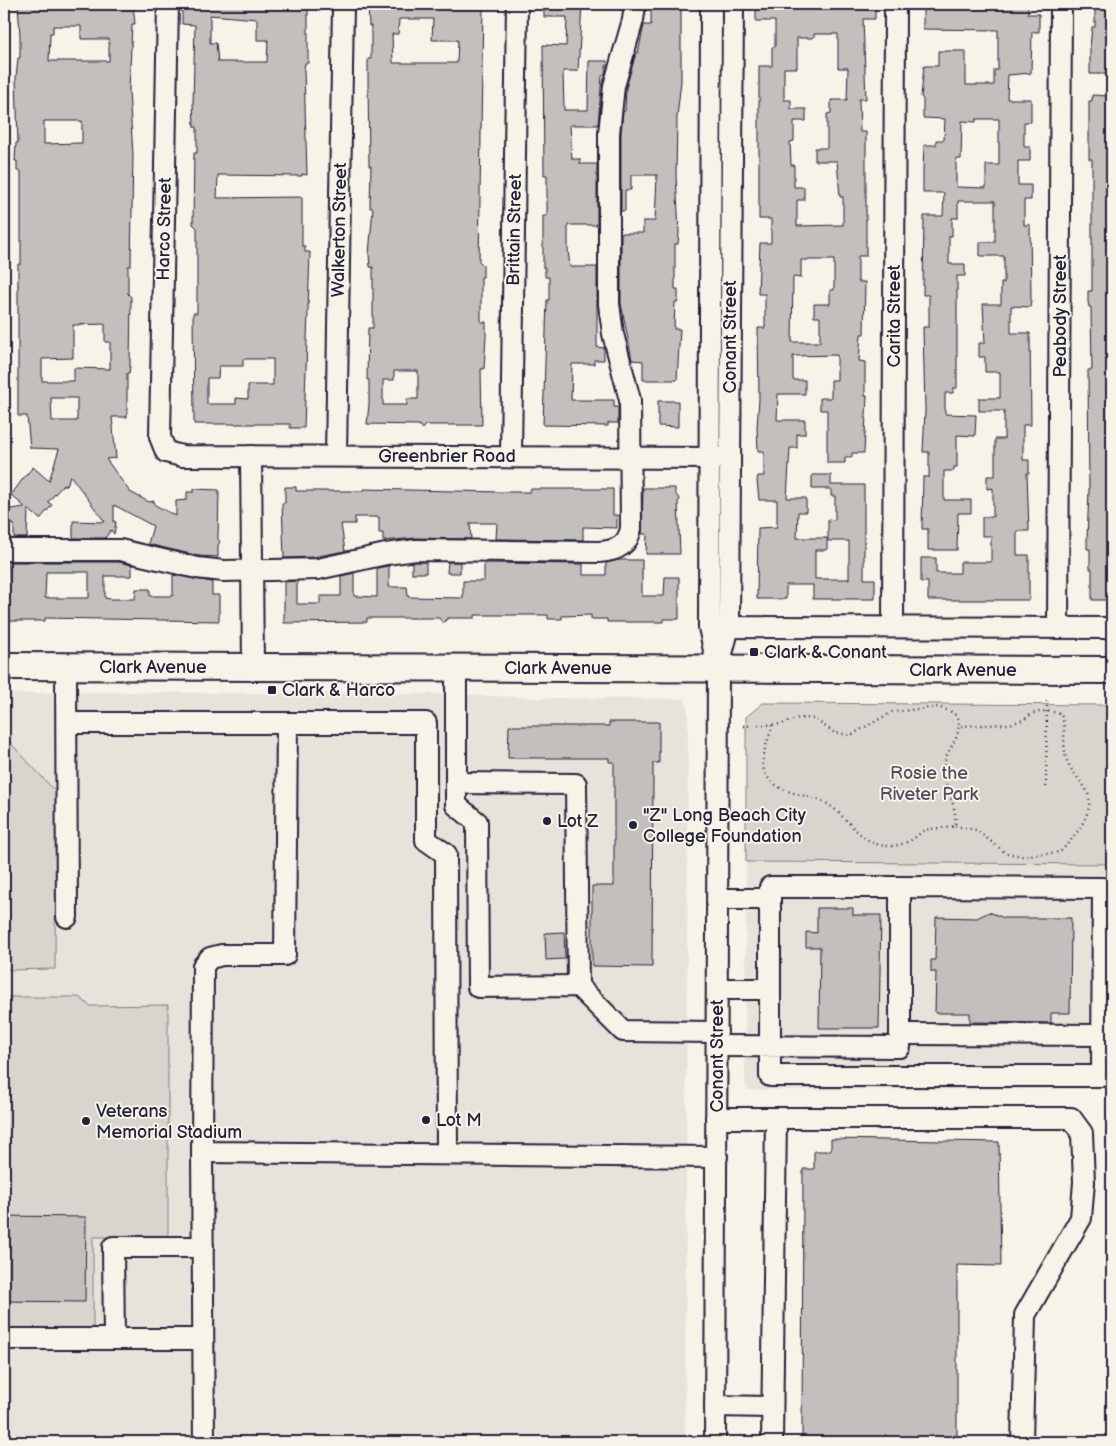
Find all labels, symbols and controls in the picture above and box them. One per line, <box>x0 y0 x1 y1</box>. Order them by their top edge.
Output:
street label: Walkerton Street <box>328 162 351 298</box>
street label: Brittain Street <box>503 173 526 286</box>
street label: Harco Street <box>153 177 176 281</box>
street label: Peabody Street <box>1050 254 1071 378</box>
street label: Carita Street <box>884 264 905 367</box>
street label: Conant Street <box>720 280 741 393</box>
street label: Greenbrier Road <box>378 446 516 467</box>
place label: Clark & Conant <box>764 642 887 663</box>
marker: Clark & Conant <box>748 646 760 658</box>
street label: Clark Avenue <box>99 657 207 678</box>
street label: Clark Avenue <box>504 658 612 679</box>
street label: Clark Avenue <box>909 660 1017 681</box>
place label: Clark & Harco <box>282 680 395 701</box>
marker: Clark & Harco <box>266 684 278 696</box>
park label: Rosie the Riveter Park <box>880 763 978 805</box>
place label: "Z" Long Beach City College Foundation <box>643 805 807 847</box>
place label: Lot Z <box>557 811 598 832</box>
marker: Lot Z <box>541 815 553 827</box>
marker: "Z" Long Beach City College Foundation <box>627 819 639 831</box>
street label: Conant Street <box>707 999 728 1112</box>
place label: Veterans Memorial Stadium <box>96 1101 242 1143</box>
place label: Lot M <box>436 1110 482 1131</box>
marker: Lot M <box>420 1114 432 1126</box>
marker: Veterans Memorial Stadium <box>80 1115 92 1127</box>

